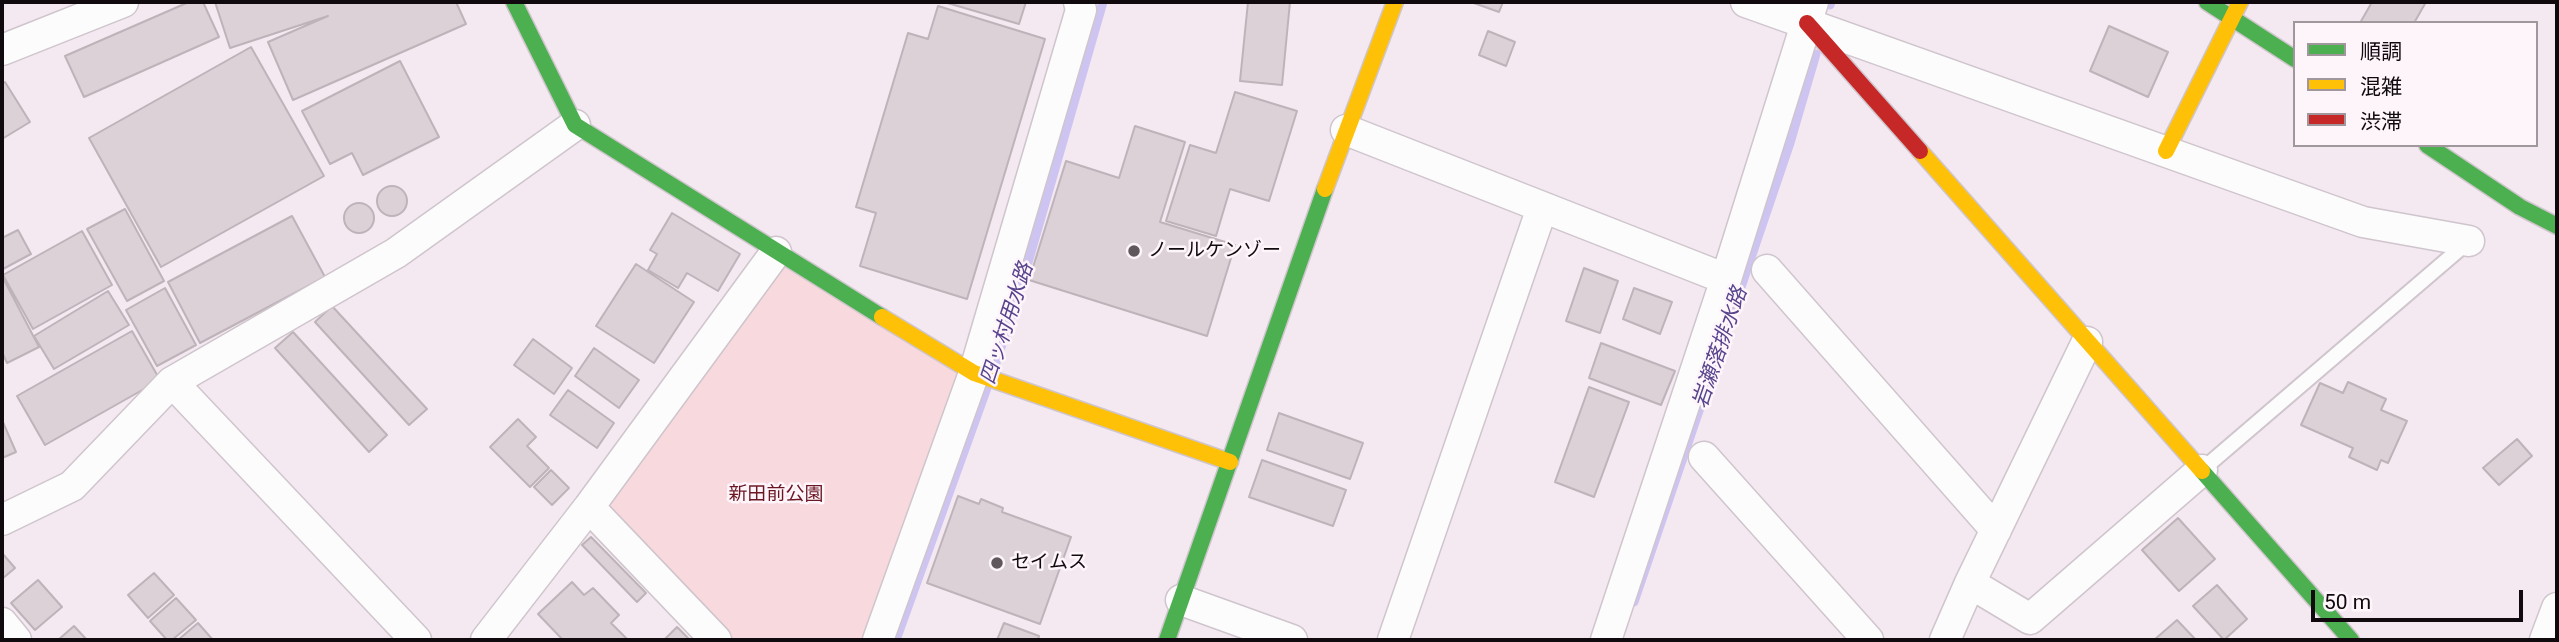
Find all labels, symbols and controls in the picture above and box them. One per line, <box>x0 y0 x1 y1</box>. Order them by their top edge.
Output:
legend <box>2293 21 2538 147</box>
text: 順調 <box>2360 40 2402 64</box>
text: 混雑 <box>2360 75 2402 99</box>
text: 渋滞 <box>2360 110 2402 134</box>
place label: ノールケンゾー <box>1148 240 1281 262</box>
marker: ノールケンゾー <box>1126 243 1142 259</box>
water label: 四ッ村用水路 <box>977 260 1039 388</box>
water label: 岩瀬落排水路 <box>1689 284 1753 412</box>
park label: 新田前公園 <box>729 484 823 506</box>
place label: セイムス <box>1011 552 1087 574</box>
marker: セイムス <box>989 555 1005 571</box>
scale bar <box>2314 576 2526 620</box>
text: 50 m <box>2324 590 2371 614</box>

